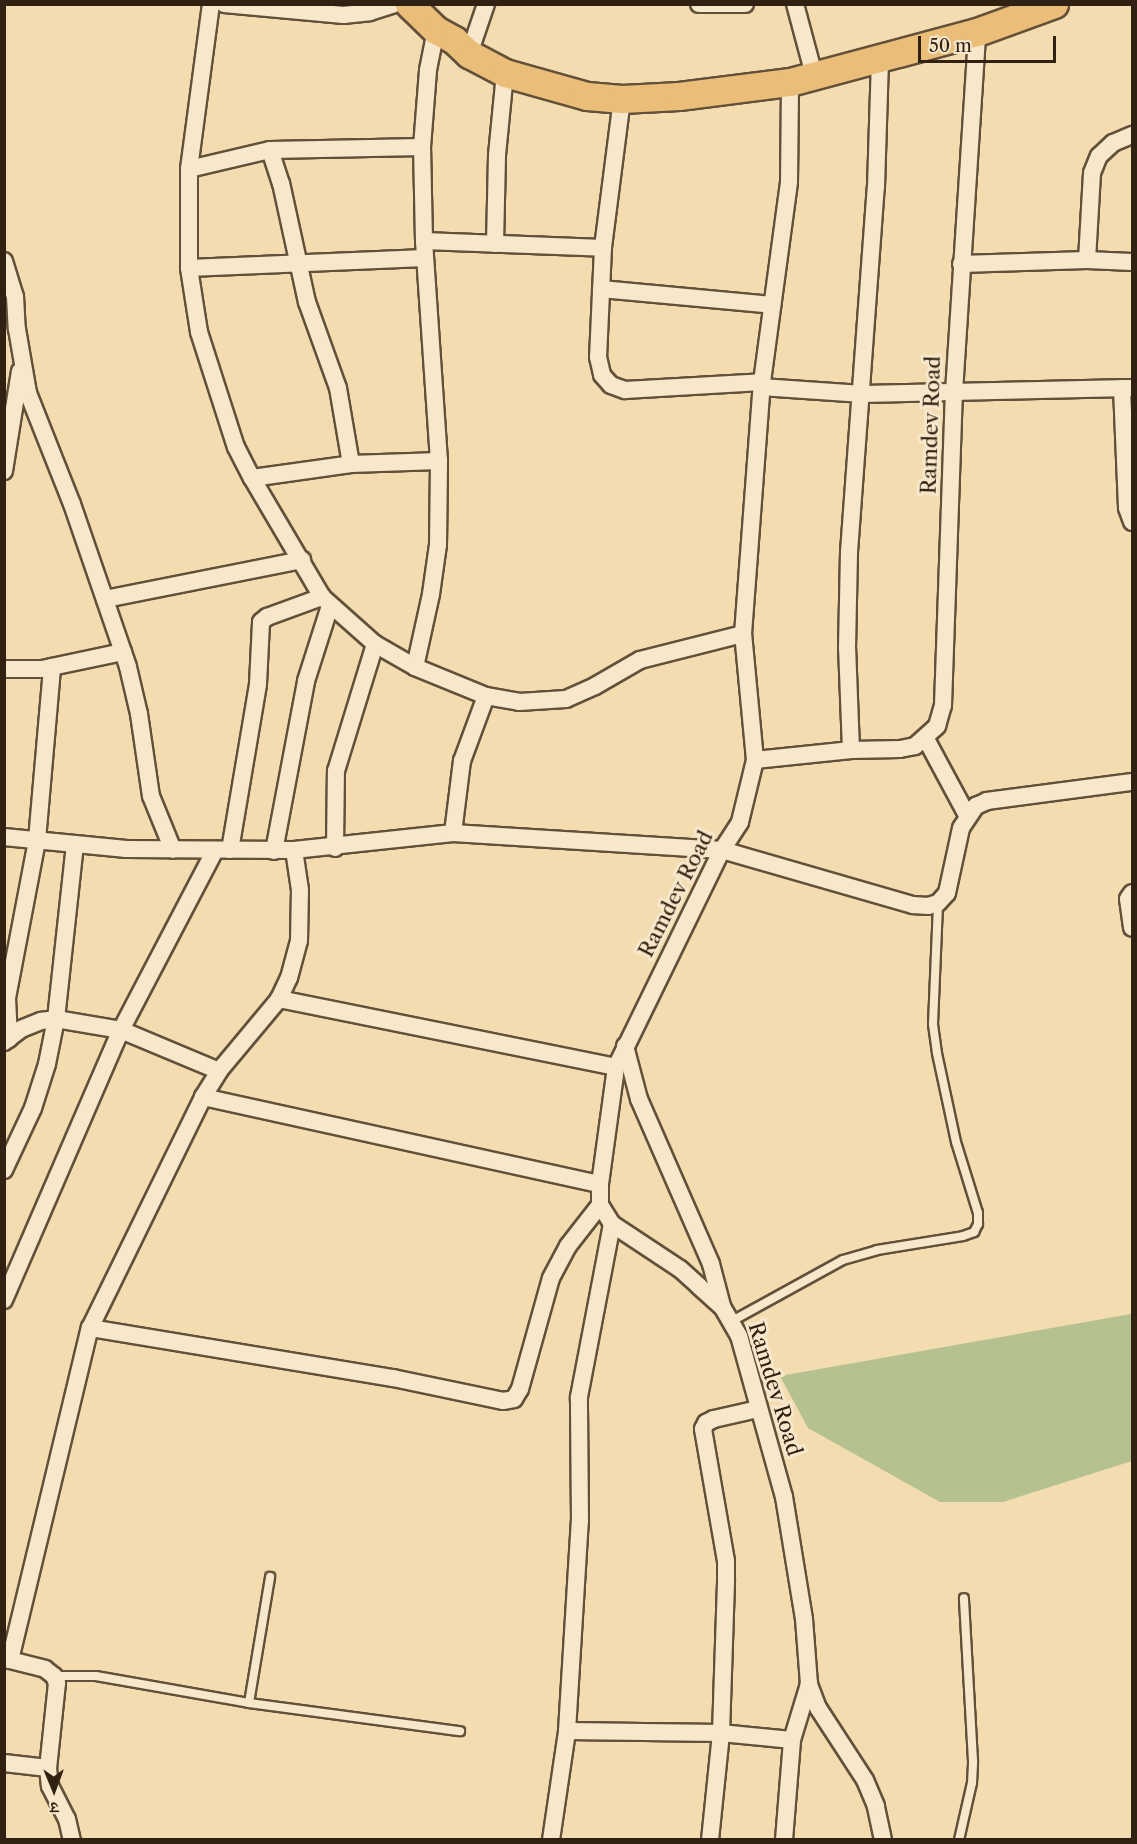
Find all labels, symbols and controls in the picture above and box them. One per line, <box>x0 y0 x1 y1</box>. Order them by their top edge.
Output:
scale bar <box>921 24 1059 62</box>
text: 50 m <box>929 35 972 57</box>
street label: Ramdev Road <box>916 355 946 495</box>
street label: Ramdev Road <box>633 826 719 962</box>
street label: Ramdev Road <box>743 1319 807 1459</box>
north arrow <box>24 1760 84 1820</box>
text: उ <box>50 1798 59 1818</box>

